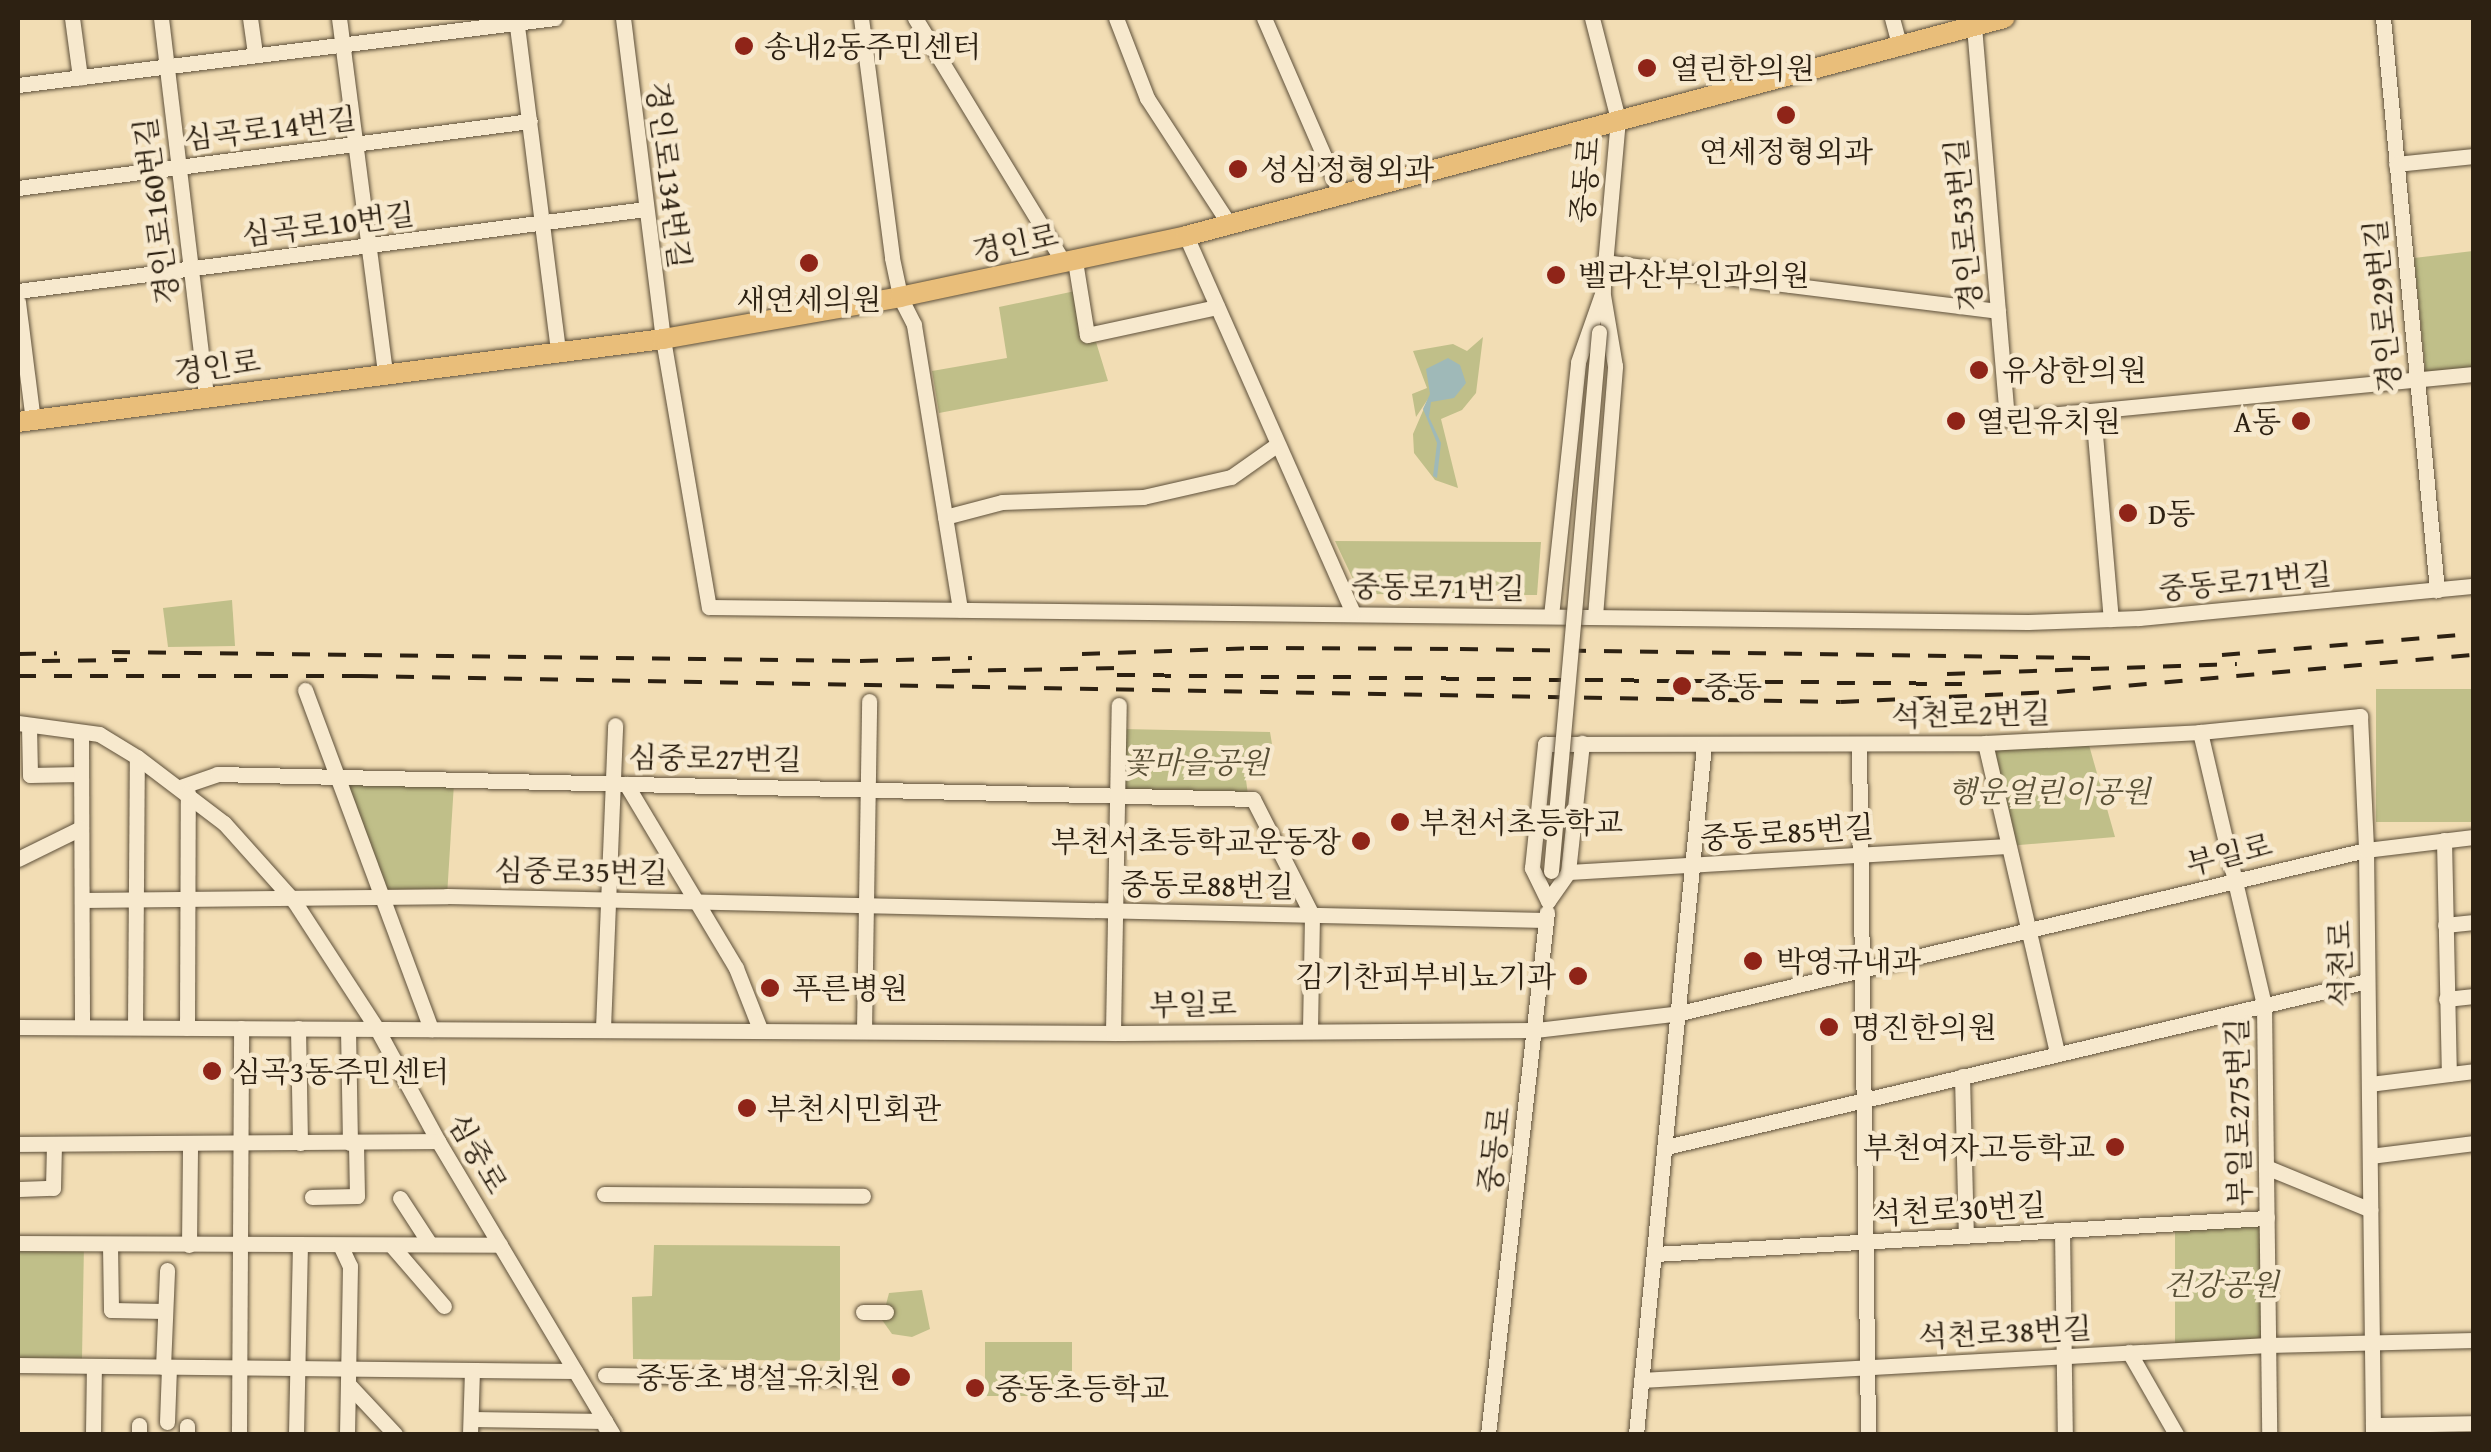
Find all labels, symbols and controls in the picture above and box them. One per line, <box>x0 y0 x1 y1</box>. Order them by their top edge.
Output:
place label: 송내2동주민센터 <box>764 28 981 64</box>
marker: 송내2동주민센터 <box>733 35 755 57</box>
place label: 열린한의원 <box>1670 50 1815 86</box>
marker: 열린한의원 <box>1634 55 1660 81</box>
street label: 경인로134번길 <box>640 79 698 271</box>
street label: 심곡로14번길 <box>182 100 358 156</box>
marker: 연세정형외과 <box>1773 102 1799 128</box>
street label: 경인로160번길 <box>127 115 185 307</box>
place label: 연세정형외과 <box>1699 133 1873 169</box>
street label: 중동로 <box>1563 135 1607 225</box>
street label: 경인로53번길 <box>1937 137 1989 313</box>
place label: 성심정형외과 <box>1260 151 1434 187</box>
marker: 성심정형외과 <box>1225 156 1251 182</box>
street label: 심곡로10번길 <box>240 196 416 252</box>
street label: 경인로 <box>969 216 1061 270</box>
street label: 경인로29번길 <box>2356 218 2408 394</box>
marker: 새연세의원 <box>796 250 822 276</box>
place label: 벨라산부인과의원 <box>1578 257 1810 293</box>
marker: 벨라산부인과의원 <box>1543 262 1569 288</box>
place label: 새연세의원 <box>737 281 881 317</box>
street label: 경인로 <box>171 342 263 390</box>
place label: 유상한의원 <box>2002 352 2147 388</box>
marker: 유상한의원 <box>1966 357 1992 383</box>
place label: 열린유치원 <box>1976 403 2121 439</box>
place label: A동 <box>2234 403 2281 439</box>
marker: 열린유치원 <box>1945 410 1967 432</box>
marker: A동 <box>2290 410 2312 432</box>
place label: D동 <box>2148 495 2195 531</box>
marker: D동 <box>2117 502 2139 524</box>
street label: 중동로71번길 <box>2157 555 2333 607</box>
street label: 중동로71번길 <box>1351 567 1525 607</box>
place label: 중동 <box>1704 668 1762 704</box>
marker: 중동 <box>1669 673 1695 699</box>
street label: 석천로2번길 <box>1891 695 2051 733</box>
street label: 심중로27번길 <box>628 738 802 778</box>
park label: 꽃마을공원 <box>1124 744 1268 780</box>
park label: 행운얼린이공원 <box>1948 773 2150 809</box>
place label: 부천서초등학교 <box>1420 804 1623 840</box>
street label: 중동로85번길 <box>1699 808 1875 856</box>
marker: 부천서초등학교 <box>1389 811 1411 833</box>
place label: 부천서초등학교운동장 <box>1051 823 1341 859</box>
street label: 부일로 <box>2182 826 2276 882</box>
marker: 부천서초등학교운동장 <box>1350 830 1372 852</box>
street label: 심중로35번길 <box>494 851 668 891</box>
street label: 중동로88번길 <box>1120 865 1294 905</box>
street label: 석천로 <box>2321 920 2359 1008</box>
place label: 박영규내과 <box>1776 943 1921 979</box>
marker: 박영규내과 <box>1740 948 1766 974</box>
place label: 김기찬피부비뇨기과 <box>1295 958 1556 994</box>
marker: 김기찬피부비뇨기과 <box>1565 963 1591 989</box>
place label: 푸른병원 <box>792 970 908 1006</box>
marker: 푸른병원 <box>757 975 783 1001</box>
street label: 부일로 <box>1149 985 1237 1023</box>
place label: 명진한의원 <box>1852 1009 1997 1045</box>
marker: 명진한의원 <box>1816 1014 1842 1040</box>
street label: 부일로275번길 <box>2218 1018 2258 1206</box>
place label: 심곡3동주민센터 <box>232 1053 449 1089</box>
marker: 심곡3동주민센터 <box>201 1060 223 1082</box>
place label: 부천시민회관 <box>767 1090 941 1126</box>
marker: 부천시민회관 <box>736 1097 758 1119</box>
street label: 중동로 <box>1471 1105 1517 1195</box>
street label: 심중로 <box>441 1106 515 1200</box>
place label: 부천여자고등학교 <box>1863 1129 2095 1165</box>
marker: 부천여자고등학교 <box>2104 1136 2126 1158</box>
street label: 석천로30번길 <box>1871 1186 2047 1232</box>
park label: 건강공원 <box>2163 1266 2279 1302</box>
street label: 석천로38번길 <box>1917 1309 2093 1355</box>
place label: 중동초 병설 유치원 <box>636 1359 881 1395</box>
marker: 중동초 병설 유치원 <box>890 1366 912 1388</box>
place label: 중동초등학교 <box>995 1370 1169 1406</box>
marker: 중동초등학교 <box>964 1377 986 1399</box>

